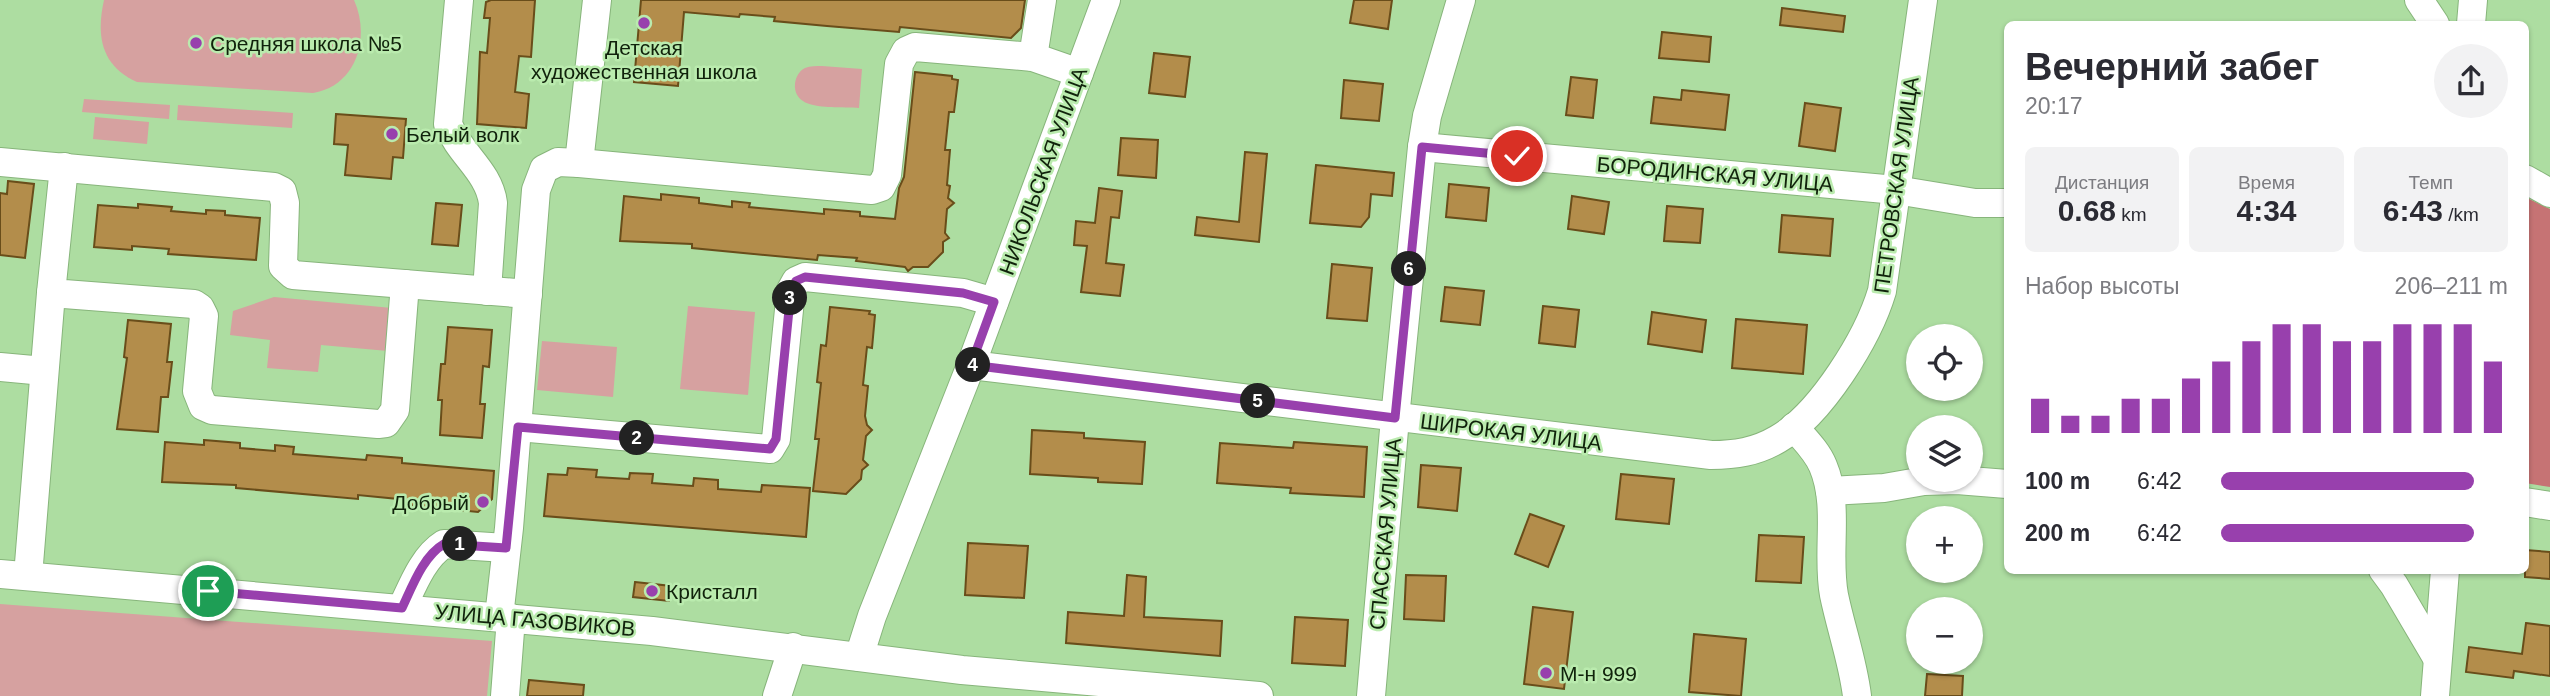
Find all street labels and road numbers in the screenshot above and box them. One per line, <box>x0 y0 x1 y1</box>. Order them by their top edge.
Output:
street label: НИКОЛЬСКАЯ УЛИЦА <box>995 64 1091 278</box>
street label: ПЕТРОВСКАЯ УЛИЦА <box>1869 75 1923 295</box>
street label: БОРОДИНСКАЯ УЛИЦА <box>1596 152 1834 196</box>
street label: ШИРОКАЯ УЛИЦА <box>1419 409 1603 455</box>
street label: СПАССКАЯ УЛИЦА <box>1365 437 1405 631</box>
street label: УЛИЦА ГАЗОВИКОВ <box>434 600 636 640</box>

